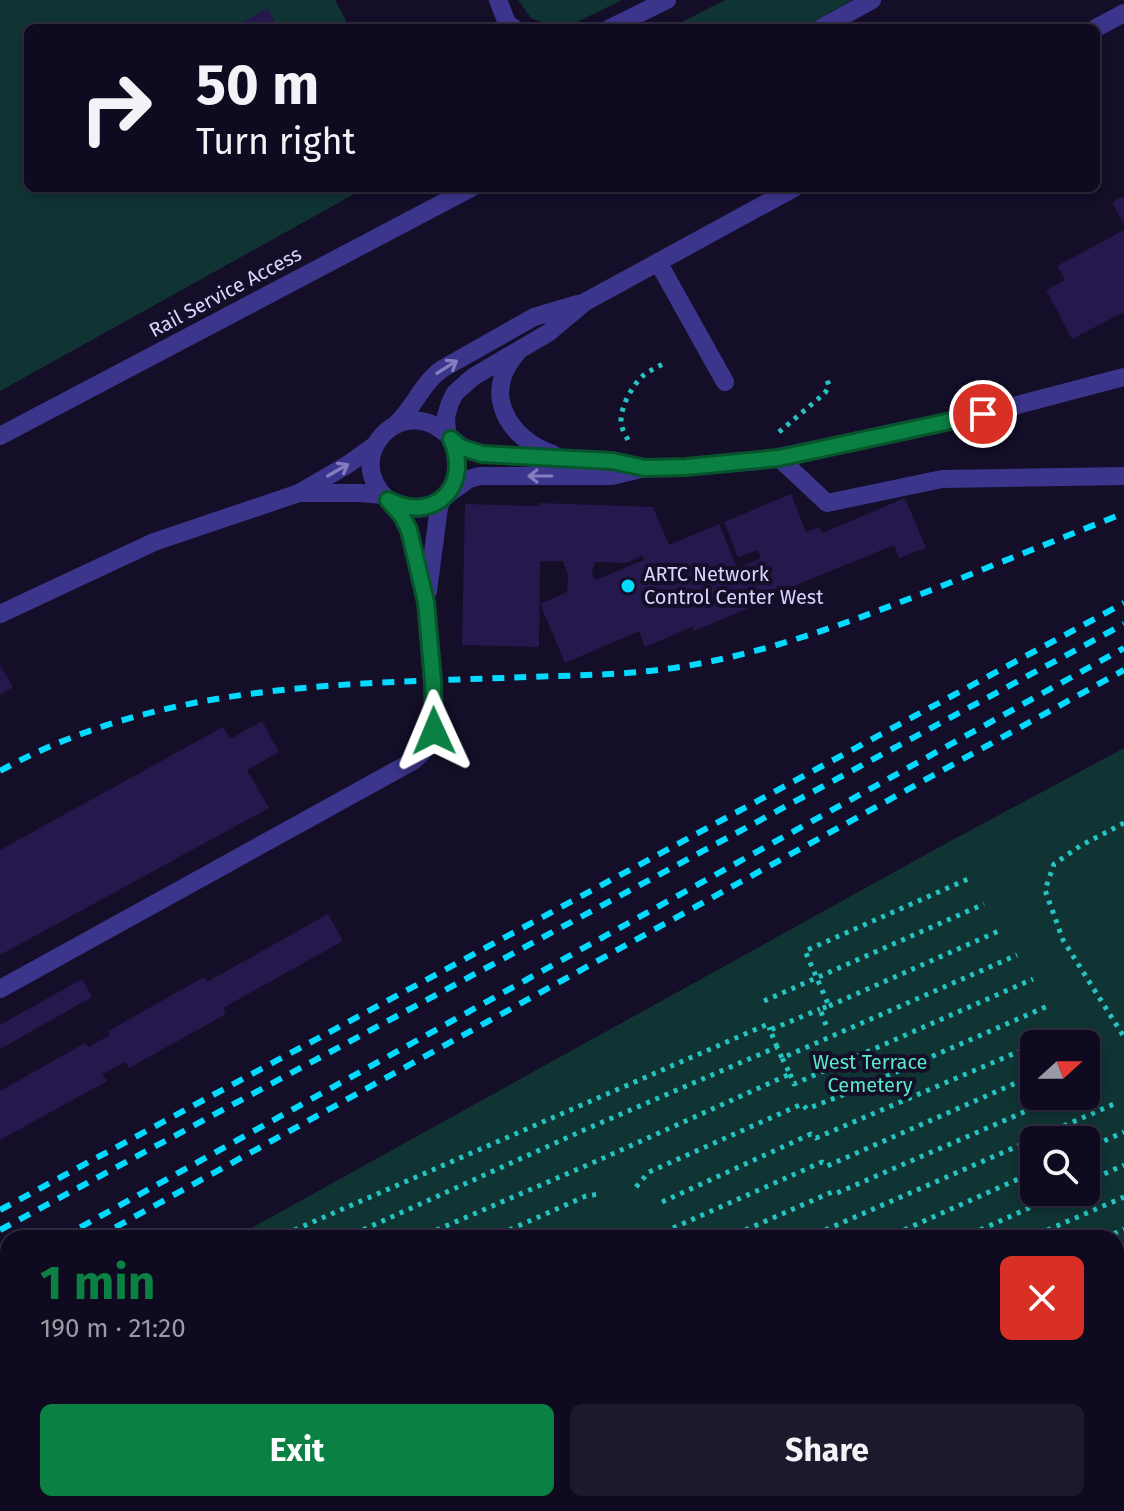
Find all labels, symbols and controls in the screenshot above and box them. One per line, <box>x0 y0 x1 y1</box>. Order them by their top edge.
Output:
text: 50 m <box>196 52 319 119</box>
icon: right <box>64 56 168 160</box>
text: Turn right <box>196 120 356 164</box>
street label: Rail Service Access <box>145 242 305 342</box>
one-way arrow <box>435 358 457 375</box>
pin <box>949 380 1017 448</box>
icon: arrive <box>961 392 1005 436</box>
one-way arrow <box>326 462 349 478</box>
one-way arrow <box>527 468 554 484</box>
place label: ARTC Network Control Center West <box>644 562 824 609</box>
marker: ARTC Network Control Center West <box>619 577 637 595</box>
position arrow <box>392 689 476 773</box>
north arrow <box>1020 1030 1100 1110</box>
map controls <box>1020 1030 1100 1206</box>
park label: West Terrace Cemetery <box>813 1050 927 1097</box>
button: search <box>1020 1126 1100 1206</box>
text: 1 min <box>40 1254 155 1312</box>
button: close <box>1000 1256 1084 1340</box>
text: 190 m · 21:20 <box>40 1313 186 1344</box>
button: Exit <box>40 1404 554 1496</box>
button: Share <box>570 1404 1084 1496</box>

